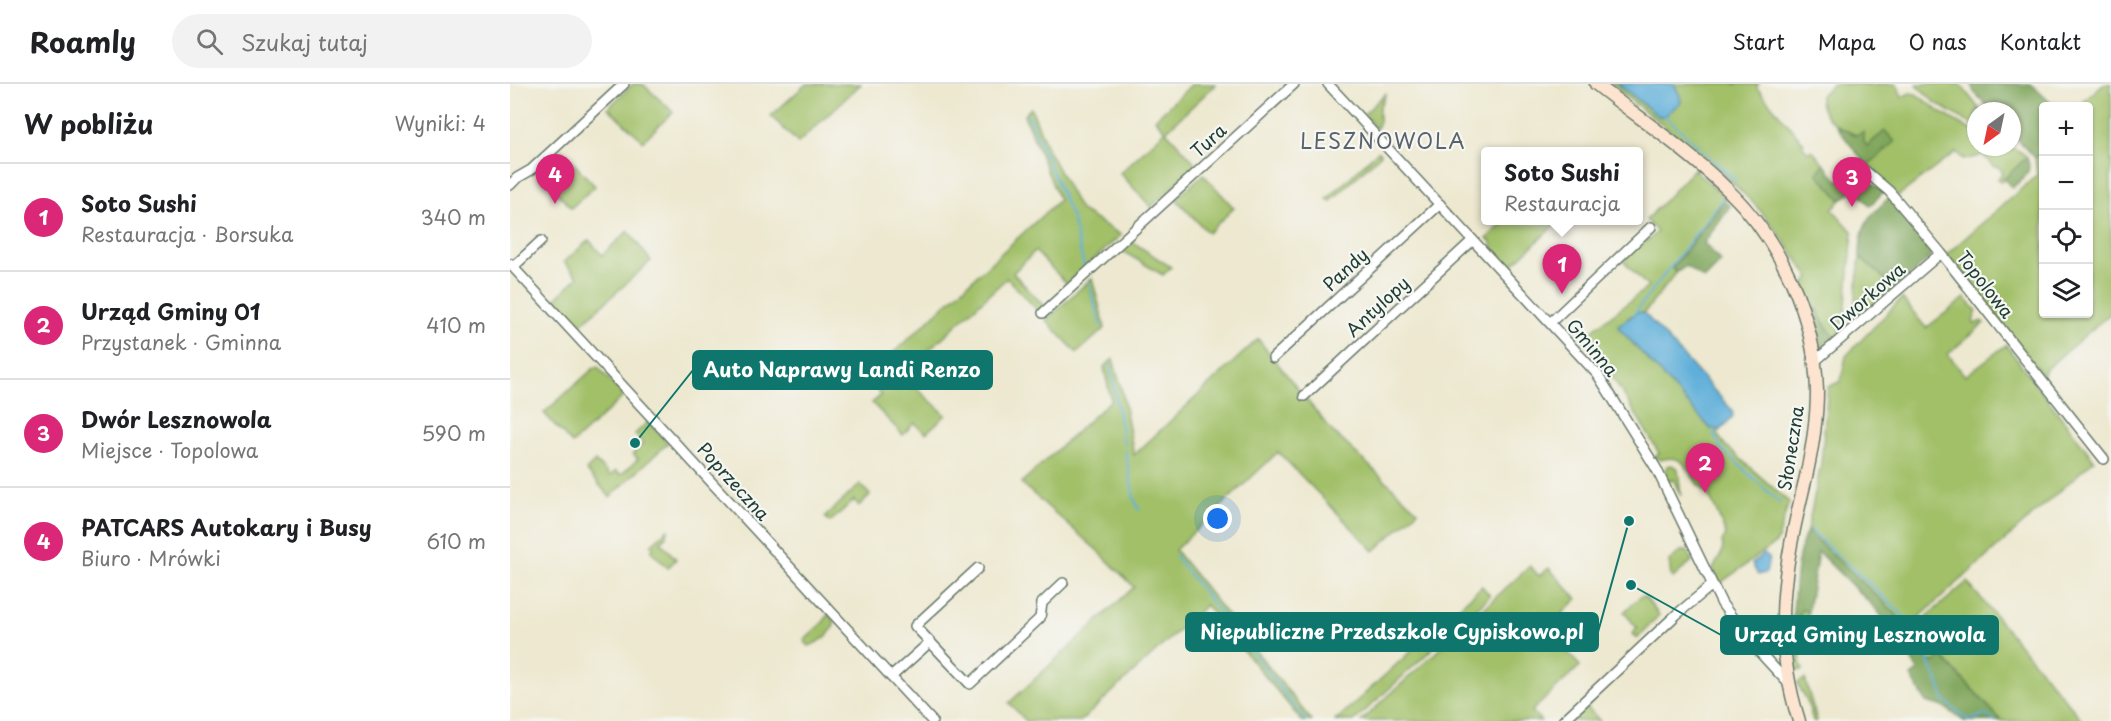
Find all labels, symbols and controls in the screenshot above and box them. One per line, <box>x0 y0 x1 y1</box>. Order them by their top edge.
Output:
search box <box>172 14 592 68</box>
text: Roamly <box>30 20 136 63</box>
icon: search <box>193 25 226 58</box>
text: Szukaj tutaj <box>241 25 368 58</box>
text: Start <box>1733 25 1785 57</box>
text: Mapa <box>1818 25 1876 57</box>
text: O nas <box>1909 25 1967 57</box>
text: Kontakt <box>2000 25 2081 57</box>
north arrow <box>1967 102 2021 156</box>
map controls <box>2039 102 2093 318</box>
button: + <box>2039 102 2093 156</box>
text: W pobliżu <box>24 104 153 143</box>
text: Wyniki: 4 <box>394 108 486 138</box>
street label: Tura <box>1184 117 1232 163</box>
district label: LESZNOWOLA <box>1300 124 1466 156</box>
popup <box>1481 147 1643 225</box>
pin: 4 <box>536 154 574 204</box>
text: Soto Sushi <box>1504 155 1620 188</box>
button: − <box>2039 156 2093 210</box>
pin: 3 <box>1832 158 1872 207</box>
text: Soto Sushi <box>81 186 197 219</box>
text: Restauracja <box>1504 188 1620 218</box>
text: 1 <box>39 202 48 232</box>
text: 340 m <box>421 202 486 232</box>
button: locate <box>2039 210 2093 264</box>
text: Restauracja · Borsuka <box>81 219 293 249</box>
street label: Pandy <box>1316 241 1374 297</box>
pin: 1 <box>1542 244 1582 294</box>
street label: Topolowa <box>1951 245 2021 324</box>
street label: Dworkowa <box>1823 255 1911 336</box>
button: layers <box>2039 264 2093 318</box>
street label: Antylopy <box>1339 269 1415 343</box>
text: Urząd Gminy 01 <box>81 294 260 327</box>
text: 2 <box>36 310 51 340</box>
text: 410 m <box>426 310 486 340</box>
street label: Gminna <box>1561 312 1626 382</box>
text: Przystanek · Gminna <box>81 327 281 357</box>
callout: Auto Naprawy Landi Renzo <box>693 351 992 389</box>
text: Auto Naprawy Landi Renzo <box>703 354 981 384</box>
text: Dwór Lesznowola <box>81 402 272 435</box>
street label: Słoneczna <box>1770 403 1810 492</box>
text: 3 <box>37 418 50 448</box>
text: 590 m <box>422 418 486 448</box>
text: Miejsce · Topolowa <box>81 435 258 465</box>
street label: Poprzeczna <box>691 436 777 527</box>
pin: 2 <box>1686 444 1724 493</box>
your location <box>1203 504 1232 533</box>
text: PATCARS Autokary i Busy <box>81 510 371 543</box>
text: 4 <box>37 526 50 556</box>
text: 610 m <box>426 526 486 556</box>
text: Biuro · Mrówki <box>81 543 221 573</box>
callout: Niepubliczne Przedszkole Cypiskowo.pl <box>1186 613 1598 651</box>
text: Niepubliczne Przedszkole Cypiskowo.pl <box>1200 616 1584 646</box>
callout: Urząd Gminy Lesznowola <box>1721 616 1998 654</box>
text: Urząd Gminy Lesznowola <box>1734 619 1987 649</box>

